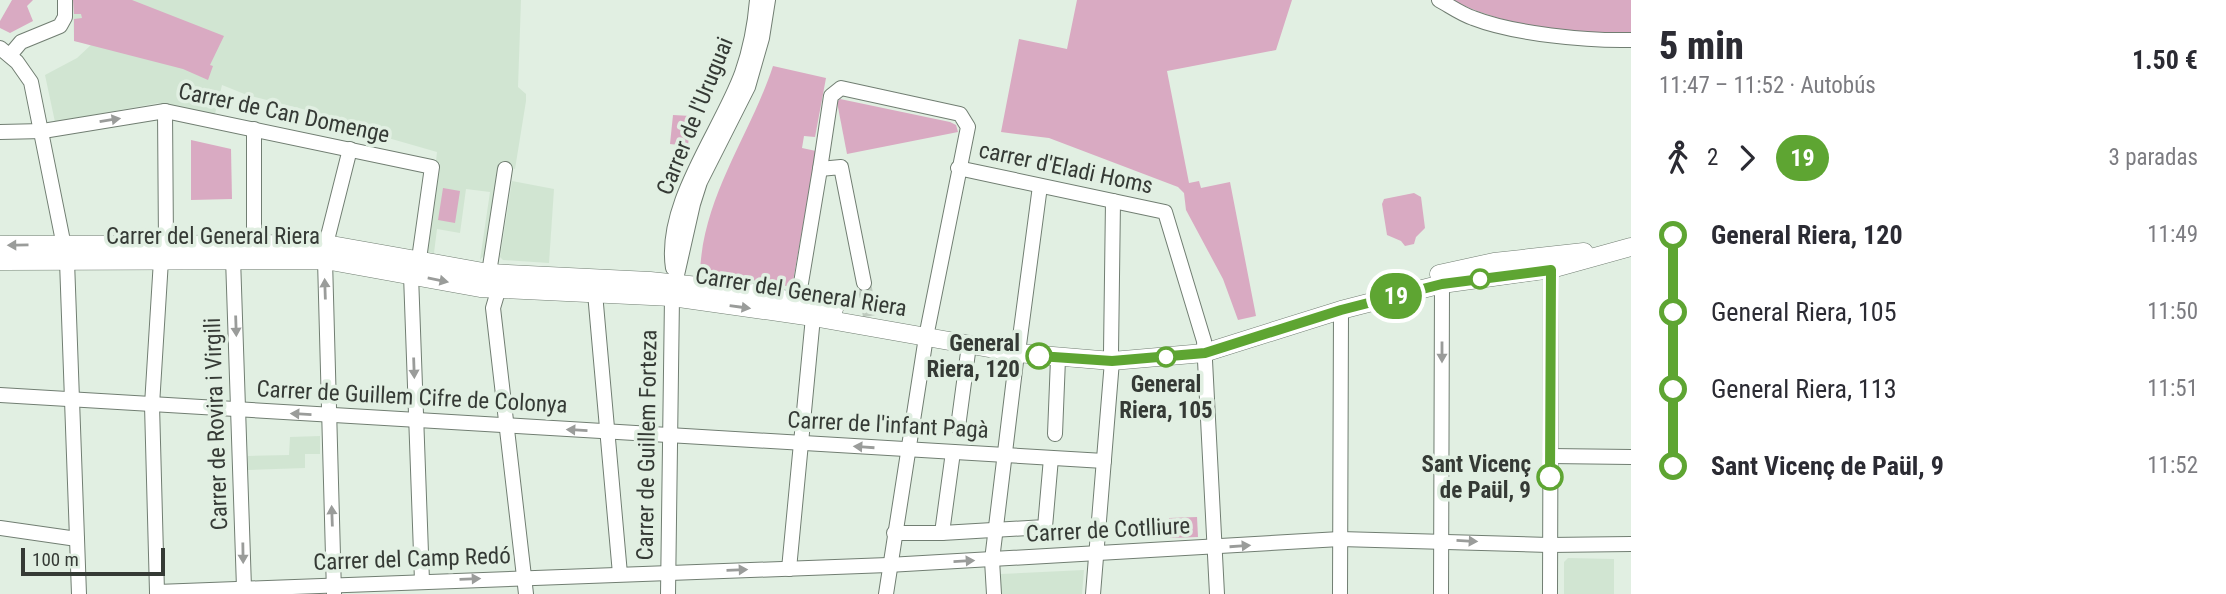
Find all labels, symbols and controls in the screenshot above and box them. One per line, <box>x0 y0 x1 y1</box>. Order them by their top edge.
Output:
text: 5 min <box>1659 24 1744 68</box>
street label: Carrer de l'Uruguai <box>651 33 739 199</box>
text: 1.50 € <box>2132 45 2198 75</box>
text: 11:47 – 11:52 · Autobús <box>1659 72 1876 99</box>
street label: Carrer de Can Domenge <box>176 77 392 149</box>
one-way arrow <box>99 114 121 125</box>
street label: carrer d'Eladi Homs <box>976 136 1156 200</box>
icon: walk <box>1659 139 1697 177</box>
icon: forward <box>1728 139 1766 177</box>
text: 2 <box>1707 144 1718 171</box>
text: 19 <box>1790 144 1815 172</box>
text: 3 paradas <box>2109 144 2198 171</box>
text: General Riera, 120 <box>1711 220 1903 250</box>
text: 11:49 <box>2147 221 2198 248</box>
street label: Carrer del General Riera <box>106 223 320 250</box>
one-way arrow <box>7 239 29 251</box>
street label: Carrer del General Riera <box>693 262 909 322</box>
unlabelled marker <box>1470 269 1490 289</box>
line badge: 19 <box>1364 273 1428 319</box>
one-way arrow <box>427 275 449 286</box>
one-way arrow <box>320 278 331 300</box>
text: 19 <box>1384 282 1408 310</box>
text: General Riera, 105 <box>1711 297 1897 327</box>
text: 11:50 <box>2147 298 2198 325</box>
one-way arrow <box>729 301 751 312</box>
one-way arrow <box>231 315 242 337</box>
street label: Carrer de Rovira i Virgili <box>199 317 233 531</box>
street label: Carrer de Guillem Forteza <box>631 329 663 561</box>
place label: General Riera, 120 <box>927 330 1020 383</box>
one-way arrow <box>1436 342 1448 364</box>
marker: General Riera, 120 <box>1026 343 1052 369</box>
marker: General Riera, 105 <box>1156 347 1176 367</box>
one-way arrow <box>408 357 419 379</box>
place label: General Riera, 105 <box>1119 371 1213 424</box>
text: General Riera, 113 <box>1711 374 1897 404</box>
street label: Carrer de Guillem Cifre de Colonya <box>256 375 568 419</box>
text: 11:51 <box>2147 375 2198 402</box>
street label: Carrer de l'infant Pagà <box>787 406 989 444</box>
one-way arrow <box>290 408 312 419</box>
one-way arrow <box>566 424 588 435</box>
one-way arrow <box>853 441 875 452</box>
place label: Sant Vicenç de Paül, 9 <box>1422 451 1531 504</box>
text: Sant Vicenç de Paül, 9 <box>1711 451 1944 481</box>
text: 11:52 <box>2147 452 2198 479</box>
marker: Sant Vicenç de Paül, 9 <box>1537 464 1563 490</box>
one-way arrow <box>326 505 337 527</box>
street label: Carrer de Cotlliure <box>1025 512 1191 548</box>
one-way arrow <box>1456 536 1478 547</box>
one-way arrow <box>1229 540 1251 551</box>
street label: Carrer del Camp Redó <box>313 542 511 576</box>
one-way arrow <box>238 543 249 565</box>
scale bar <box>21 545 164 577</box>
text: 100 m <box>32 548 79 571</box>
one-way arrow <box>953 555 975 566</box>
one-way arrow <box>726 564 748 576</box>
one-way arrow <box>460 574 482 585</box>

